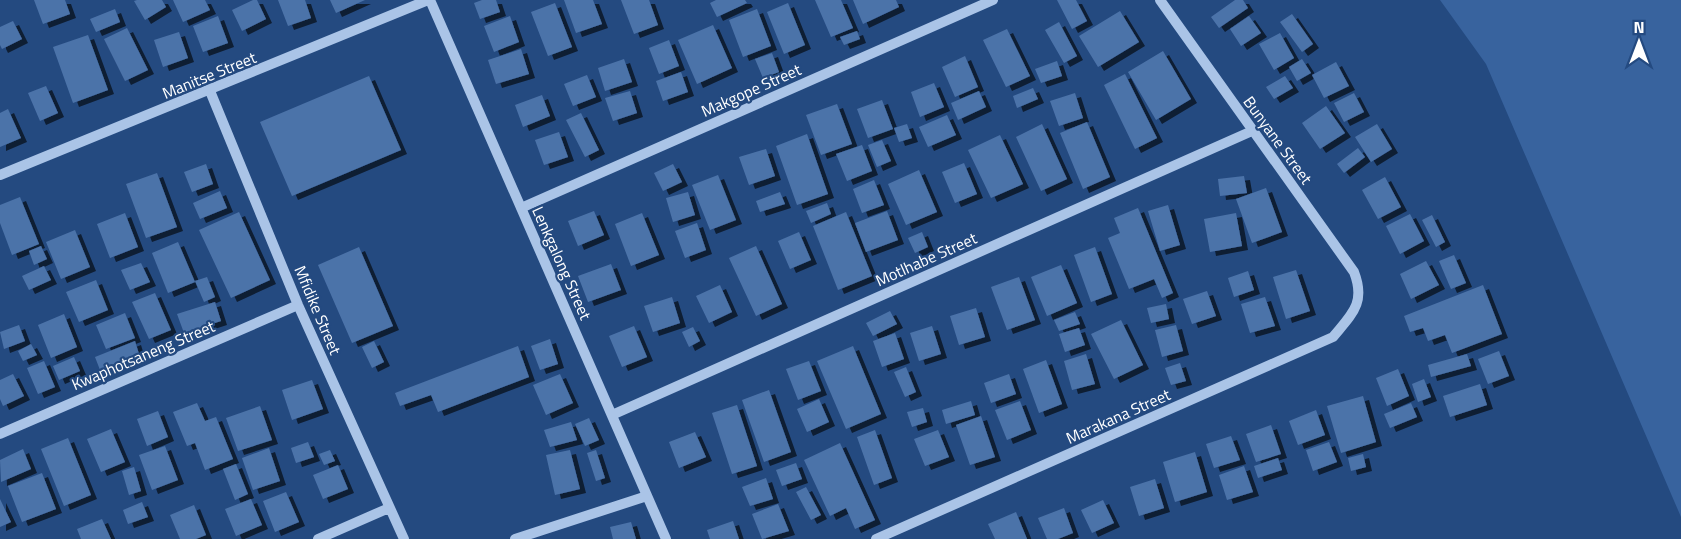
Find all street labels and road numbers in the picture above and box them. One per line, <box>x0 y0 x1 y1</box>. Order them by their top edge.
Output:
street label: Manitse Street <box>158 45 260 105</box>
street label: Makgope Street <box>697 57 805 123</box>
street label: Bunyane Street <box>1238 91 1318 189</box>
street label: Lenkgalong Street <box>526 203 598 324</box>
street label: Motlhabe Street <box>871 226 981 292</box>
street label: Mfidike Street <box>288 262 348 359</box>
street label: Kwaphotsaneng Street <box>68 314 219 396</box>
street label: Marakana Street <box>1062 382 1174 450</box>

